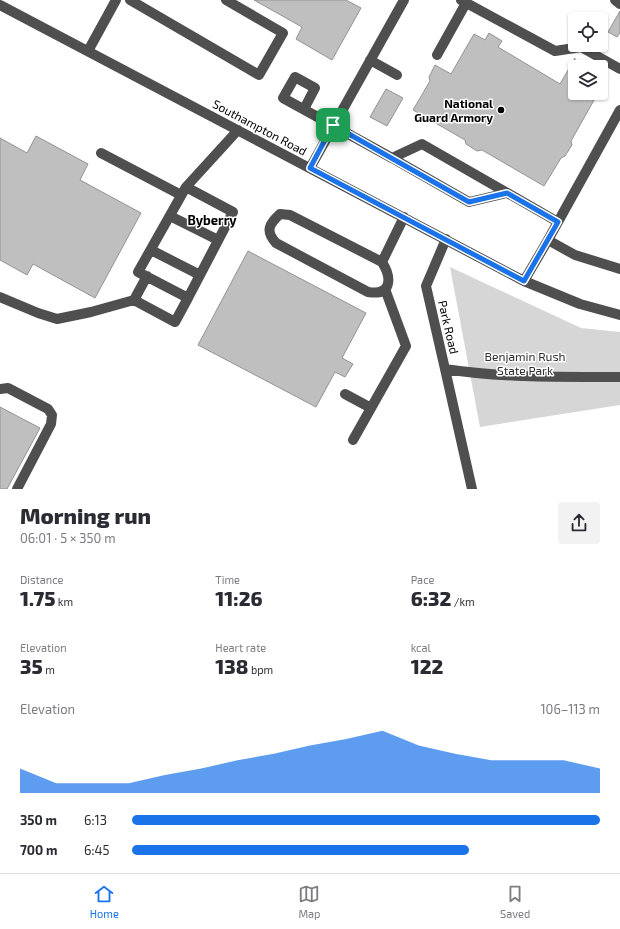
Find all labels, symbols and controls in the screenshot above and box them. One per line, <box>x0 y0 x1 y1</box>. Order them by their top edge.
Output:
map controls <box>568 12 608 100</box>
button: locate <box>568 12 608 52</box>
button: layers <box>568 60 608 100</box>
street label: Southampton Road <box>211 96 309 158</box>
place label: National Guard Armory <box>414 96 493 125</box>
marker: National Guard Armory <box>496 105 506 115</box>
pin <box>316 108 350 142</box>
icon: arrive <box>322 114 344 136</box>
district label: Byberry <box>187 212 237 228</box>
street label: Park Road <box>436 299 462 355</box>
park label: Benjamin Rush State Park <box>485 349 565 377</box>
text: Morning run <box>20 502 151 528</box>
button: share <box>558 502 600 544</box>
text: 06:01 · 5 × 350 m <box>20 530 116 546</box>
text: Distance <box>20 573 63 586</box>
text: Time <box>215 573 240 586</box>
text: Pace <box>411 573 434 586</box>
text: 1.75 <box>20 586 55 610</box>
text: 11:26 <box>215 586 263 610</box>
text: 6:32 <box>411 586 451 610</box>
text: km <box>55 595 73 608</box>
text: /km <box>451 595 475 608</box>
text: Elevation <box>20 641 67 654</box>
text: Heart rate <box>215 641 266 654</box>
text: kcal <box>411 641 431 654</box>
text: 35 <box>20 654 43 678</box>
text: 138 <box>215 654 248 678</box>
text: 122 <box>411 654 443 678</box>
text: m <box>43 663 55 676</box>
text: bpm <box>248 663 273 676</box>
text: Elevation <box>20 701 75 717</box>
text: 106–113 m <box>540 701 600 717</box>
text: 350 m <box>20 812 57 828</box>
text: 6:13 <box>84 812 107 828</box>
text: 700 m <box>20 842 58 858</box>
text: 6:45 <box>84 842 109 858</box>
tab: Home <box>90 883 119 920</box>
tab: Map <box>298 883 321 920</box>
tab: Saved <box>500 883 530 920</box>

